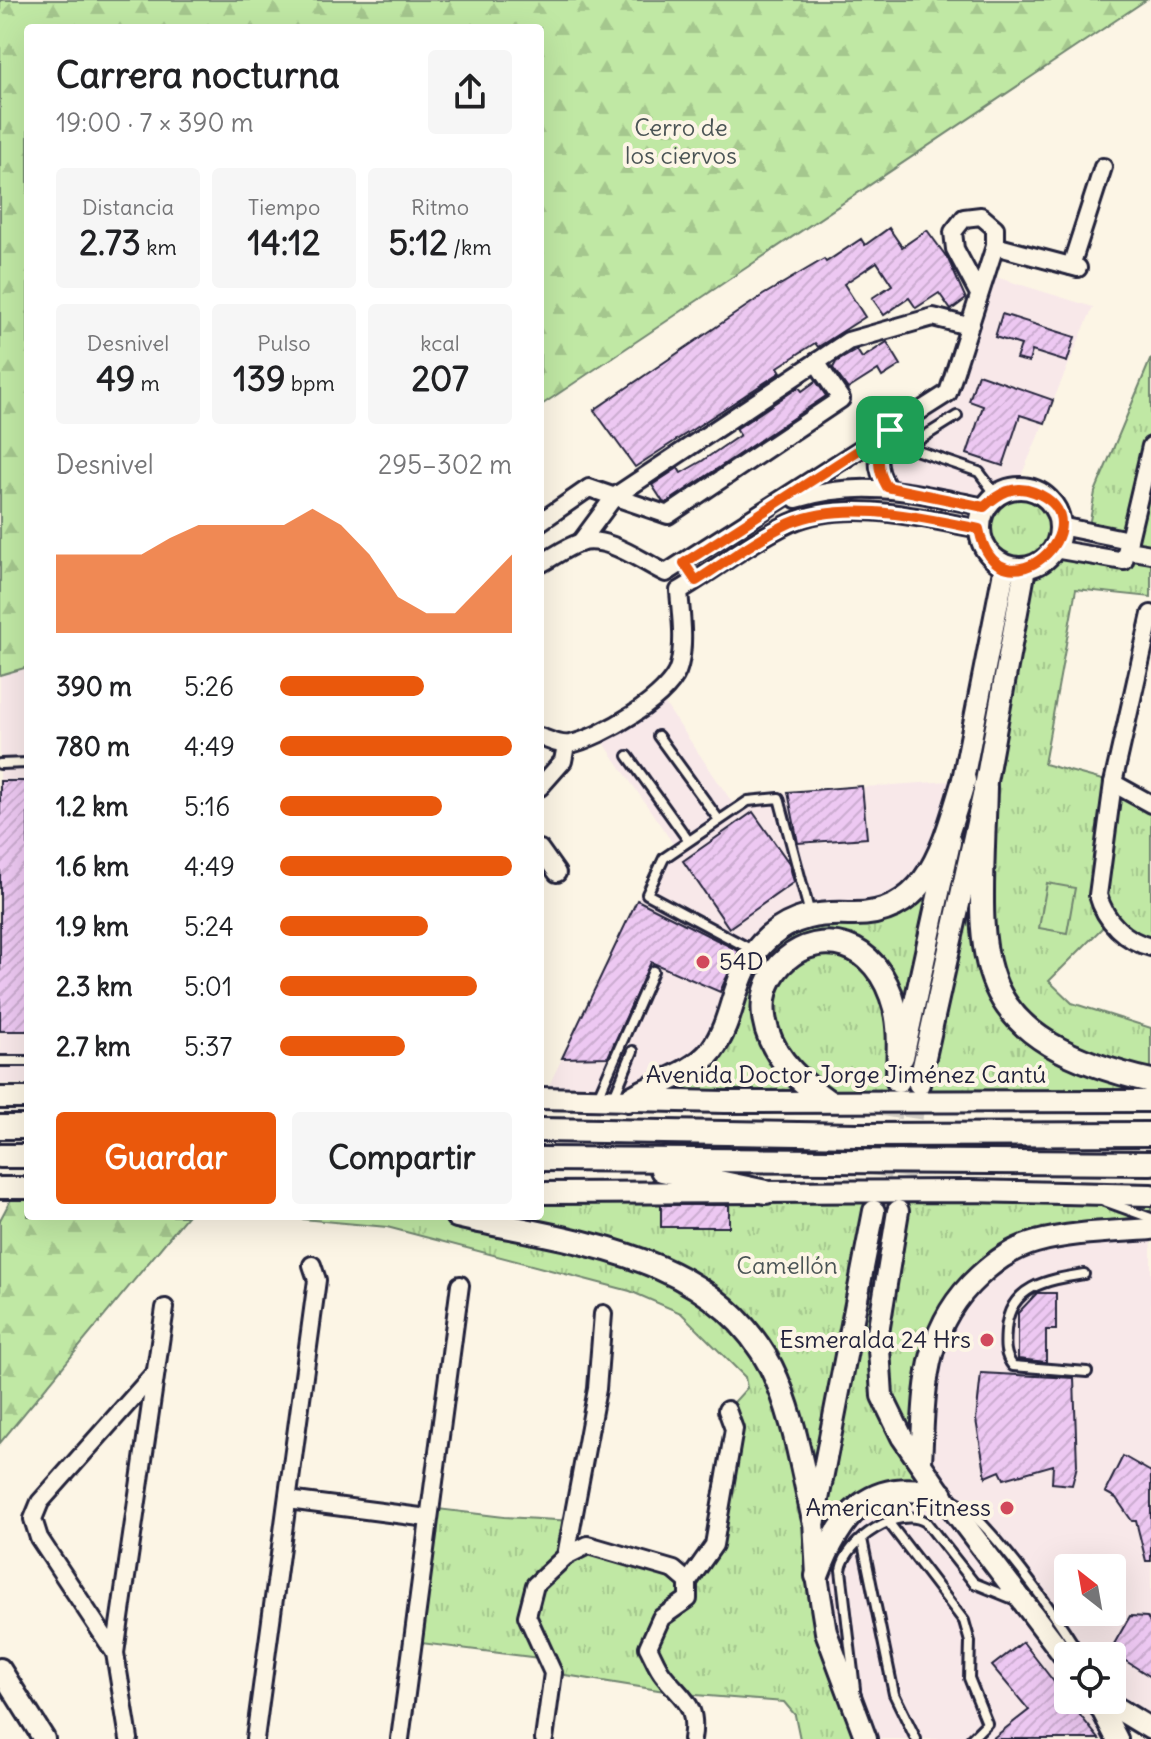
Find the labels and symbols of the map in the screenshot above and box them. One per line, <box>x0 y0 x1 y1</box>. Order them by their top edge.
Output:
park label: Cerro de los ciervos <box>625 112 737 170</box>
pin <box>856 396 924 464</box>
place label: 54D <box>719 946 764 976</box>
marker: 54D <box>694 953 712 971</box>
street label: Avenida Doctor Jorge Jiménez Cantú <box>646 1059 1046 1089</box>
park label: Camellón <box>736 1250 838 1280</box>
place label: Esmeralda 24 Hrs <box>780 1324 971 1354</box>
marker: Esmeralda 24 Hrs <box>978 1331 996 1349</box>
place label: American Fitness <box>805 1492 991 1522</box>
marker: American Fitness <box>998 1499 1016 1517</box>
north arrow <box>1054 1554 1126 1626</box>

